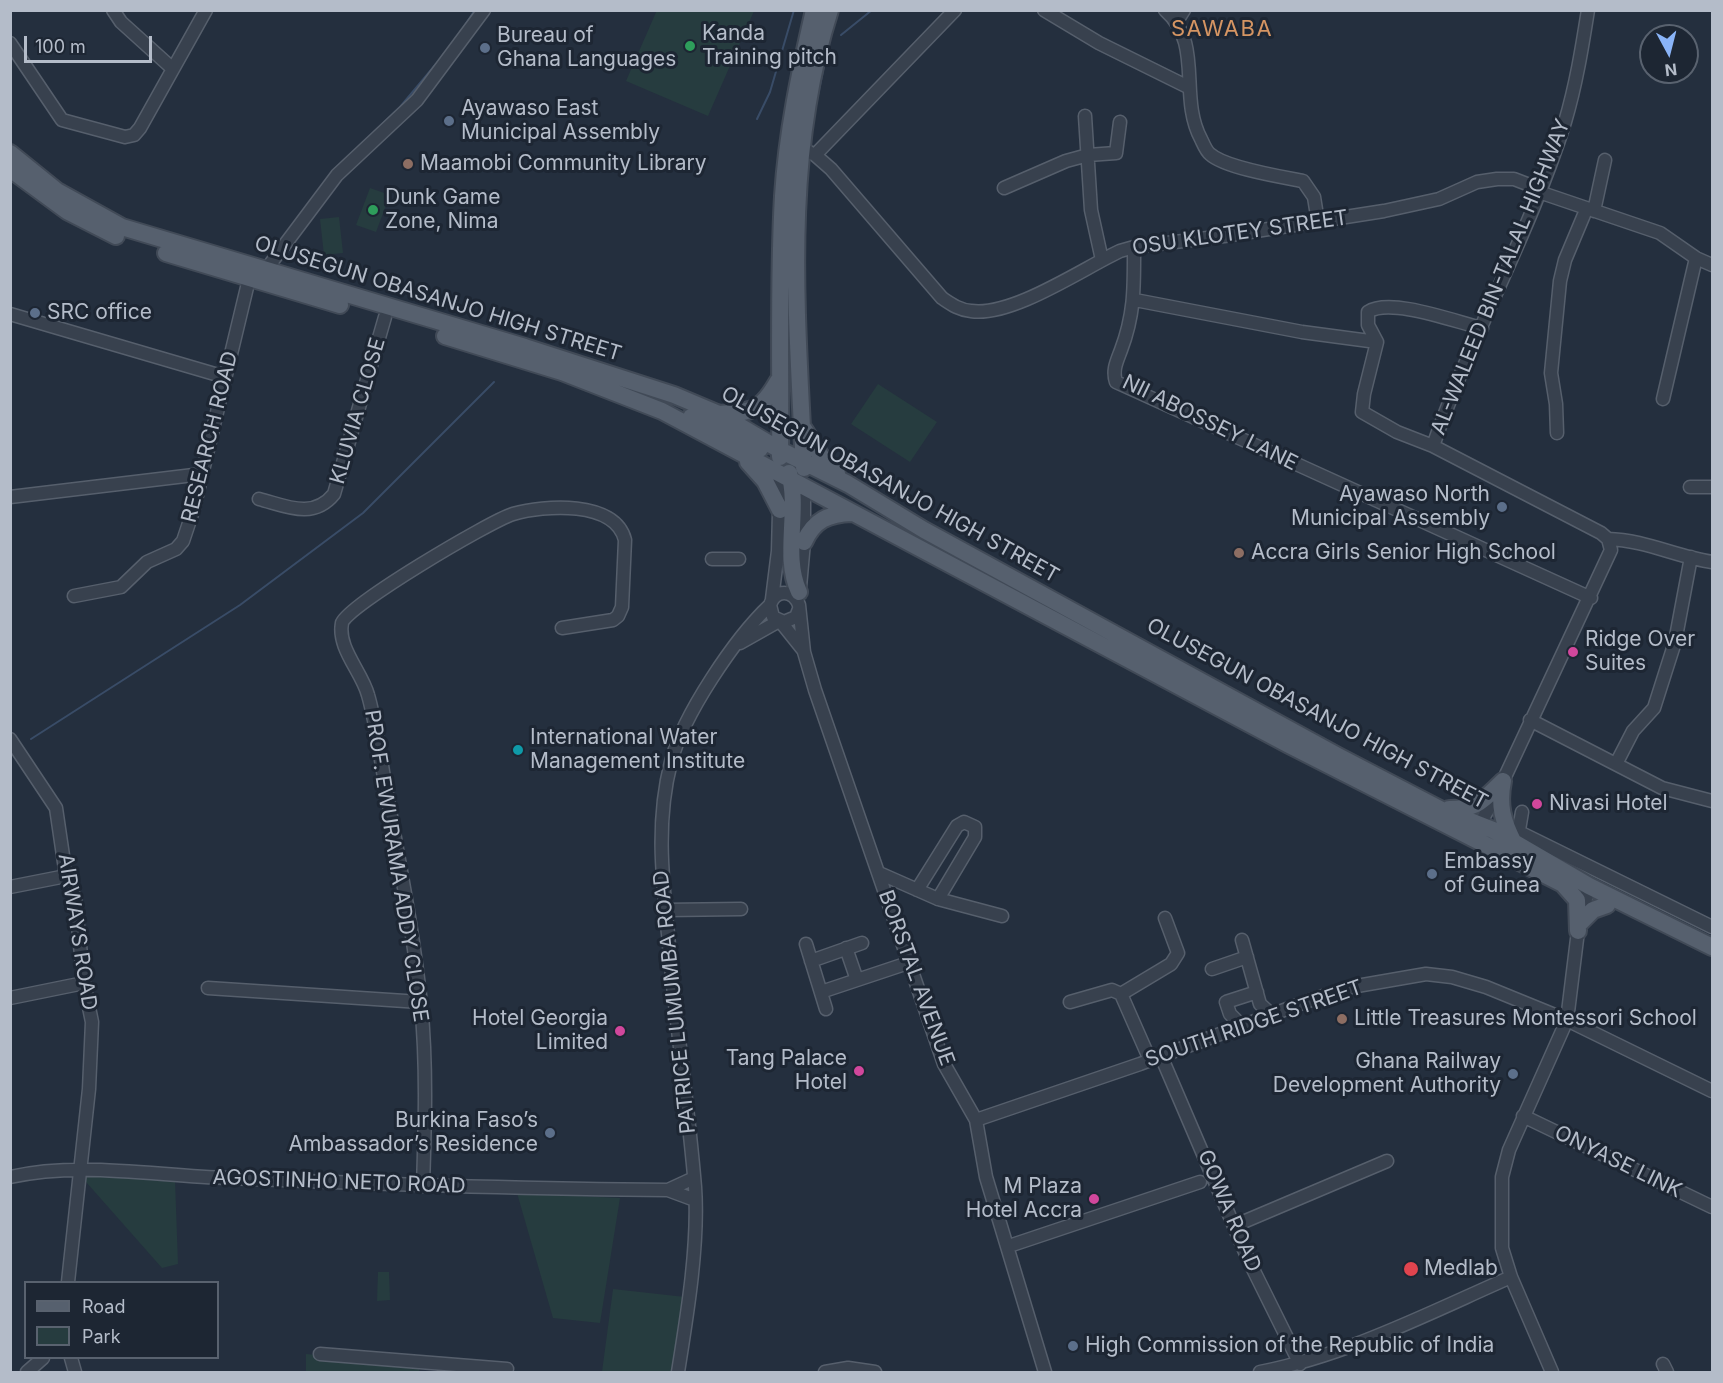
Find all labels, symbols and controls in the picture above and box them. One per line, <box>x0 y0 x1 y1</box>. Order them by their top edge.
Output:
district label: SAWABA <box>1171 16 1273 42</box>
place label: Kanda Training pitch <box>702 21 837 71</box>
place label: Bureau of Ghana Languages <box>497 23 676 73</box>
scale bar <box>27 24 154 62</box>
north arrow <box>1639 24 1699 84</box>
text: 100 m <box>35 36 86 57</box>
marker: Kanda Training pitch <box>683 39 697 53</box>
marker: Bureau of Ghana Languages <box>478 41 492 55</box>
text: N <box>1664 59 1678 81</box>
place label: Ayawaso East Municipal Assembly <box>461 96 660 146</box>
marker: Ayawaso East Municipal Assembly <box>442 114 456 128</box>
street label: AL-WALEED BIN-TALAL HIGHWAY <box>1426 115 1576 439</box>
place label: Maamobi Community Library <box>420 151 707 177</box>
marker: Maamobi Community Library <box>401 157 415 171</box>
place label: Dunk Game Zone, Nima <box>385 185 501 235</box>
marker: Dunk Game Zone, Nima <box>366 203 380 217</box>
street label: OSU KLOTEY STREET <box>1131 205 1349 261</box>
street label: OLUSEGUN OBASANJO HIGH STREET <box>251 231 625 367</box>
place label: SRC office <box>47 300 152 326</box>
marker: SRC office <box>28 306 42 320</box>
street label: KLUVIA CLOSE <box>325 335 391 487</box>
street label: RESEARCH ROAD <box>177 349 243 525</box>
street label: NII ABOSSEY LANE <box>1118 370 1302 476</box>
street label: OLUSEGUN OBASANJO HIGH STREET <box>717 381 1063 589</box>
place label: Ayawaso North Municipal Assembly <box>1291 482 1490 532</box>
marker: Ayawaso North Municipal Assembly <box>1495 500 1509 514</box>
place label: Accra Girls Senior High School <box>1251 540 1556 566</box>
marker: Accra Girls Senior High School <box>1232 546 1246 560</box>
street label: OLUSEGUN OBASANJO HIGH STREET <box>1142 613 1492 815</box>
place label: Ridge Over Suites <box>1585 627 1695 677</box>
marker: Ridge Over Suites <box>1566 645 1580 659</box>
street label: PROF. EWURAMA ADDY CLOSE <box>359 708 433 1024</box>
place label: International Water Management Institute <box>530 725 745 775</box>
marker: International Water Management Institute <box>511 743 525 757</box>
place label: Nivasi Hotel <box>1549 791 1668 817</box>
marker: Nivasi Hotel <box>1530 797 1544 811</box>
place label: Embassy of Guinea <box>1444 849 1540 899</box>
street label: AIRWAYS ROAD <box>52 852 102 1012</box>
marker: Embassy of Guinea <box>1425 867 1439 881</box>
street label: PATRICE LUMUMBA ROAD <box>649 869 701 1135</box>
street label: BORSTAL AVENUE <box>873 887 959 1069</box>
street label: SOUTH RIDGE STREET <box>1142 975 1366 1073</box>
place label: Hotel Georgia Limited <box>472 1006 608 1056</box>
place label: Little Treasures Montessori School <box>1354 1006 1697 1032</box>
marker: Little Treasures Montessori School <box>1335 1012 1349 1026</box>
marker: Hotel Georgia Limited <box>613 1024 627 1038</box>
place label: Tang Palace Hotel <box>726 1046 847 1096</box>
place label: Ghana Railway Development Authority <box>1273 1049 1501 1099</box>
marker: Tang Palace Hotel <box>852 1064 866 1078</box>
marker: Ghana Railway Development Authority <box>1506 1067 1520 1081</box>
place label: Burkina Faso’s Ambassador’s Residence <box>288 1108 538 1158</box>
street label: ONYASE LINK <box>1550 1120 1686 1204</box>
marker: Burkina Faso’s Ambassador’s Residence <box>543 1126 557 1140</box>
street label: GOWA ROAD <box>1192 1146 1266 1276</box>
street label: AGOSTINHO NETO ROAD <box>212 1165 466 1199</box>
place label: M Plaza Hotel Accra <box>966 1174 1082 1224</box>
marker: M Plaza Hotel Accra <box>1087 1192 1101 1206</box>
place label: Medlab <box>1424 1256 1498 1282</box>
marker: Medlab <box>1402 1260 1420 1278</box>
legend <box>24 1281 219 1359</box>
text: Road <box>82 1296 125 1317</box>
text: Park <box>82 1326 121 1347</box>
place label: High Commission of the Republic of India <box>1085 1333 1494 1359</box>
marker: High Commission of the Republic of India <box>1066 1339 1080 1353</box>

